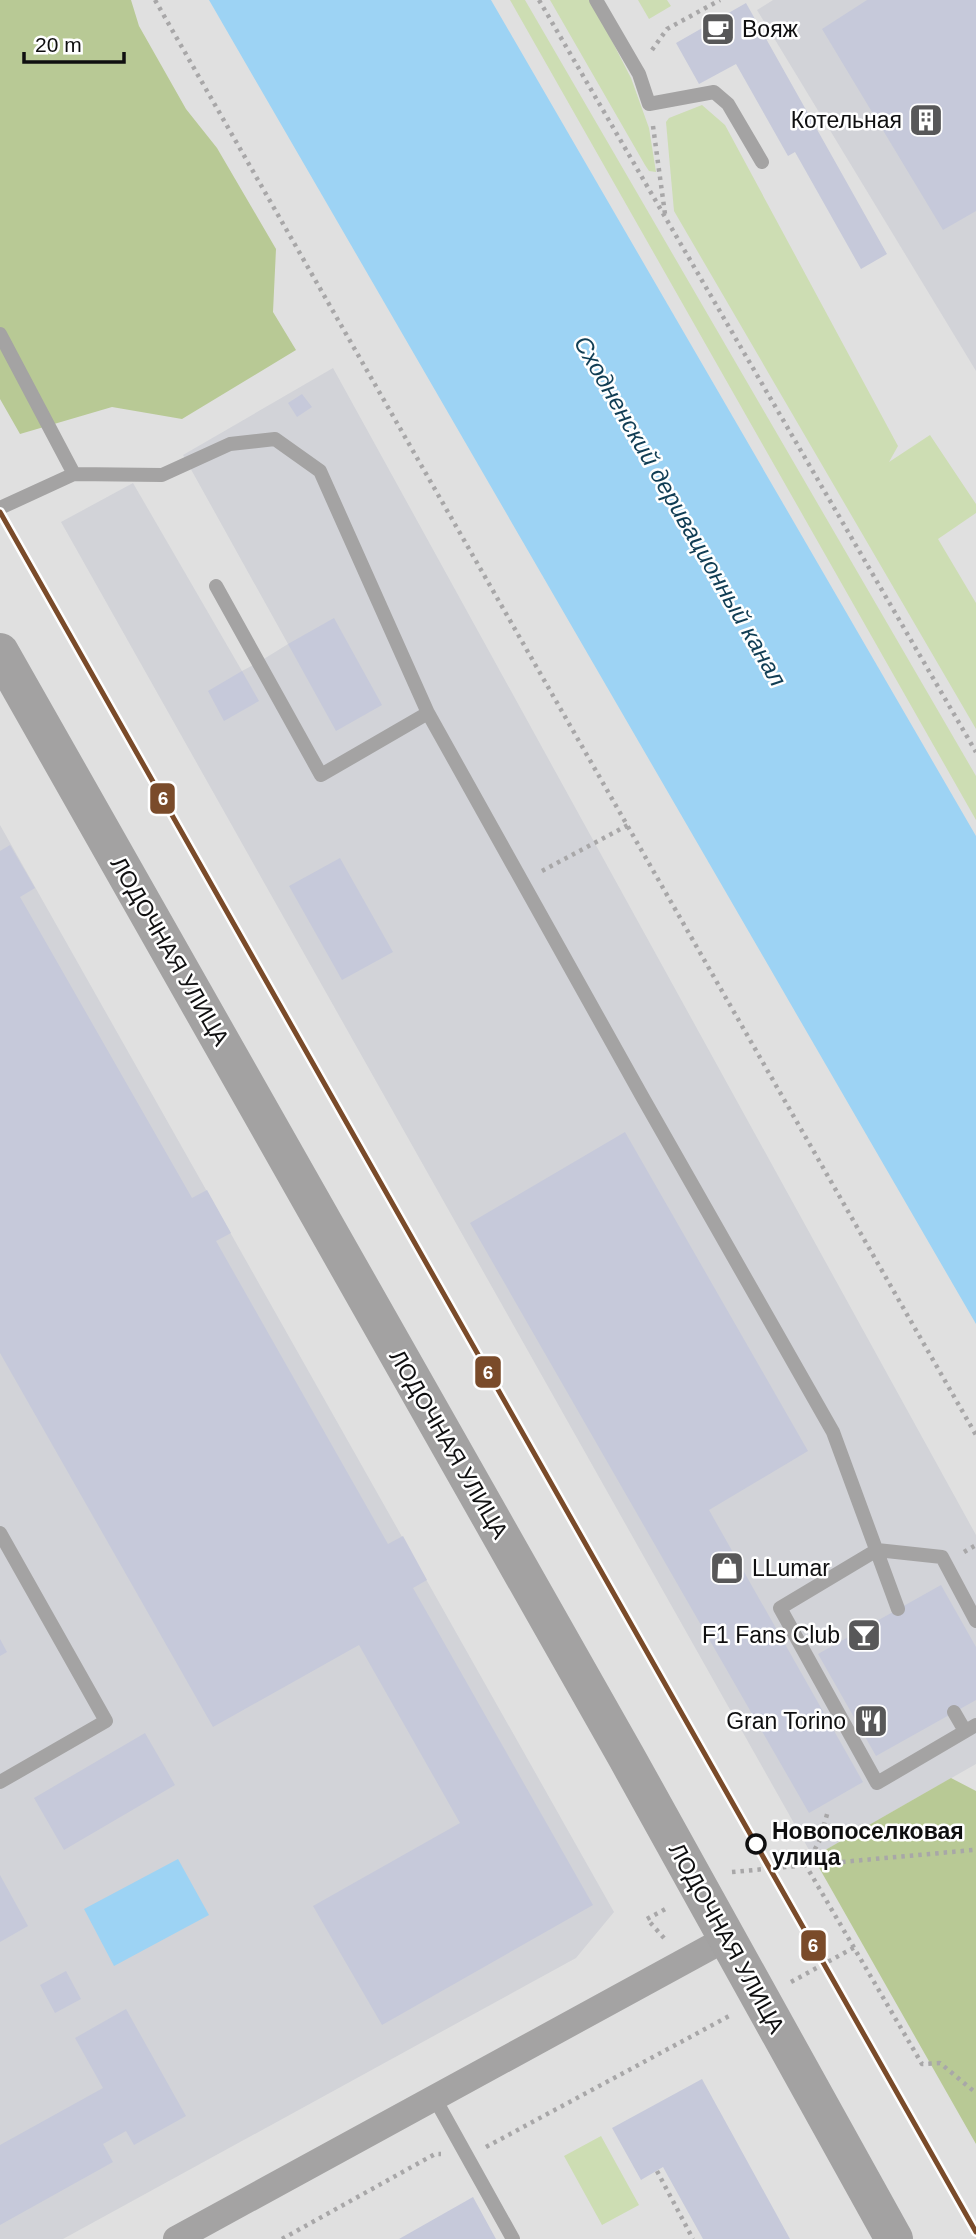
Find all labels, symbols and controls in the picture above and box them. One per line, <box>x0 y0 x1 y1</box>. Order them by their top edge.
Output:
cafe icon: Вояж <box>699 10 737 48</box>
place label: Вояж <box>742 16 799 42</box>
scale bar <box>24 21 124 65</box>
text: 20 m <box>35 33 82 56</box>
building icon: Котельная <box>907 101 945 139</box>
place label: Котельная <box>791 107 902 133</box>
water label: Сходненский деривационный канал <box>569 331 792 691</box>
line badge: 6 <box>149 782 176 815</box>
text: 6 <box>158 788 168 809</box>
street label: ЛОДОЧНАЯ УЛИЦА <box>105 852 235 1051</box>
street label: ЛОДОЧНАЯ УЛИЦА <box>384 1345 514 1544</box>
line badge: 6 <box>474 1355 502 1389</box>
text: 6 <box>483 1362 493 1383</box>
shop icon: LLumar <box>708 1549 746 1587</box>
place label: LLumar <box>752 1555 830 1581</box>
bar icon: F1 Fans Club <box>845 1616 883 1654</box>
place label: F1 Fans Club <box>702 1622 840 1648</box>
restaurant icon: Gran Torino <box>852 1702 890 1740</box>
place label: Gran Torino <box>726 1708 846 1734</box>
place label: Новопоселковая улица <box>772 1818 964 1870</box>
marker: Новопоселковая улица <box>746 1834 766 1854</box>
street label: ЛОДОЧНАЯ УЛИЦА <box>664 1838 790 2038</box>
line badge: 6 <box>800 1929 827 1962</box>
text: 6 <box>808 1935 818 1956</box>

